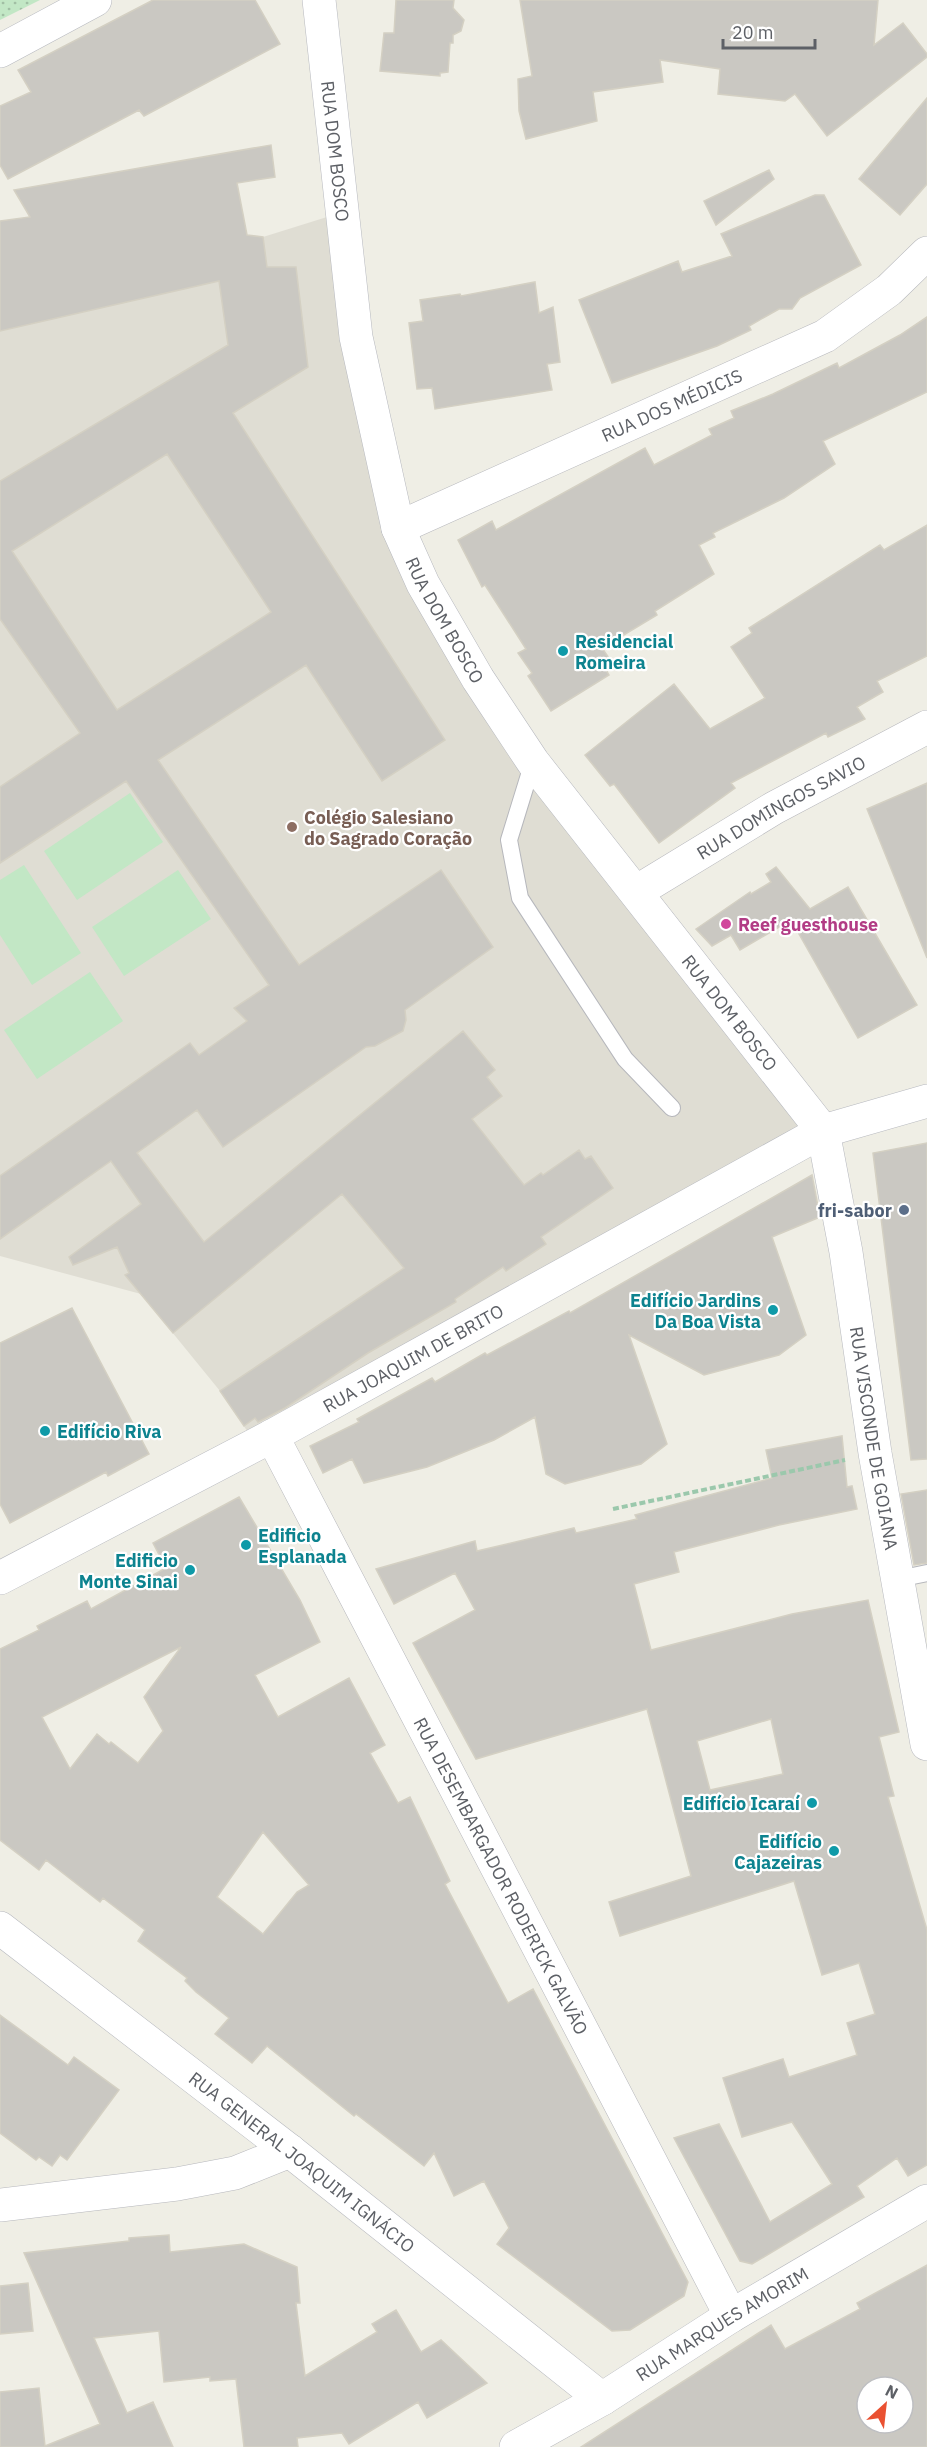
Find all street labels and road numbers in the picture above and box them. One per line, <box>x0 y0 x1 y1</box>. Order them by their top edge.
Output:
street label: RUA DOM BOSCO <box>316 80 355 223</box>
street label: RUA DOS MÉDICIS <box>598 363 746 447</box>
street label: RUA DOM BOSCO <box>401 553 489 687</box>
street label: RUA DOMINGOS SAVIO <box>692 750 869 864</box>
street label: RUA DOM BOSCO <box>677 950 783 1075</box>
street label: RUA JOAQUIM DE BRITO <box>319 1299 507 1417</box>
street label: RUA VISCONDE DE GOIANA <box>845 1325 904 1552</box>
street label: RUA DESEMBARGADOR RODERICK GALVÃO <box>409 1713 594 2038</box>
street label: RUA GENERAL JOAQUIM IGNÁCIO <box>185 2066 420 2257</box>
street label: RUA MARQUES AMORIM <box>631 2262 813 2386</box>

